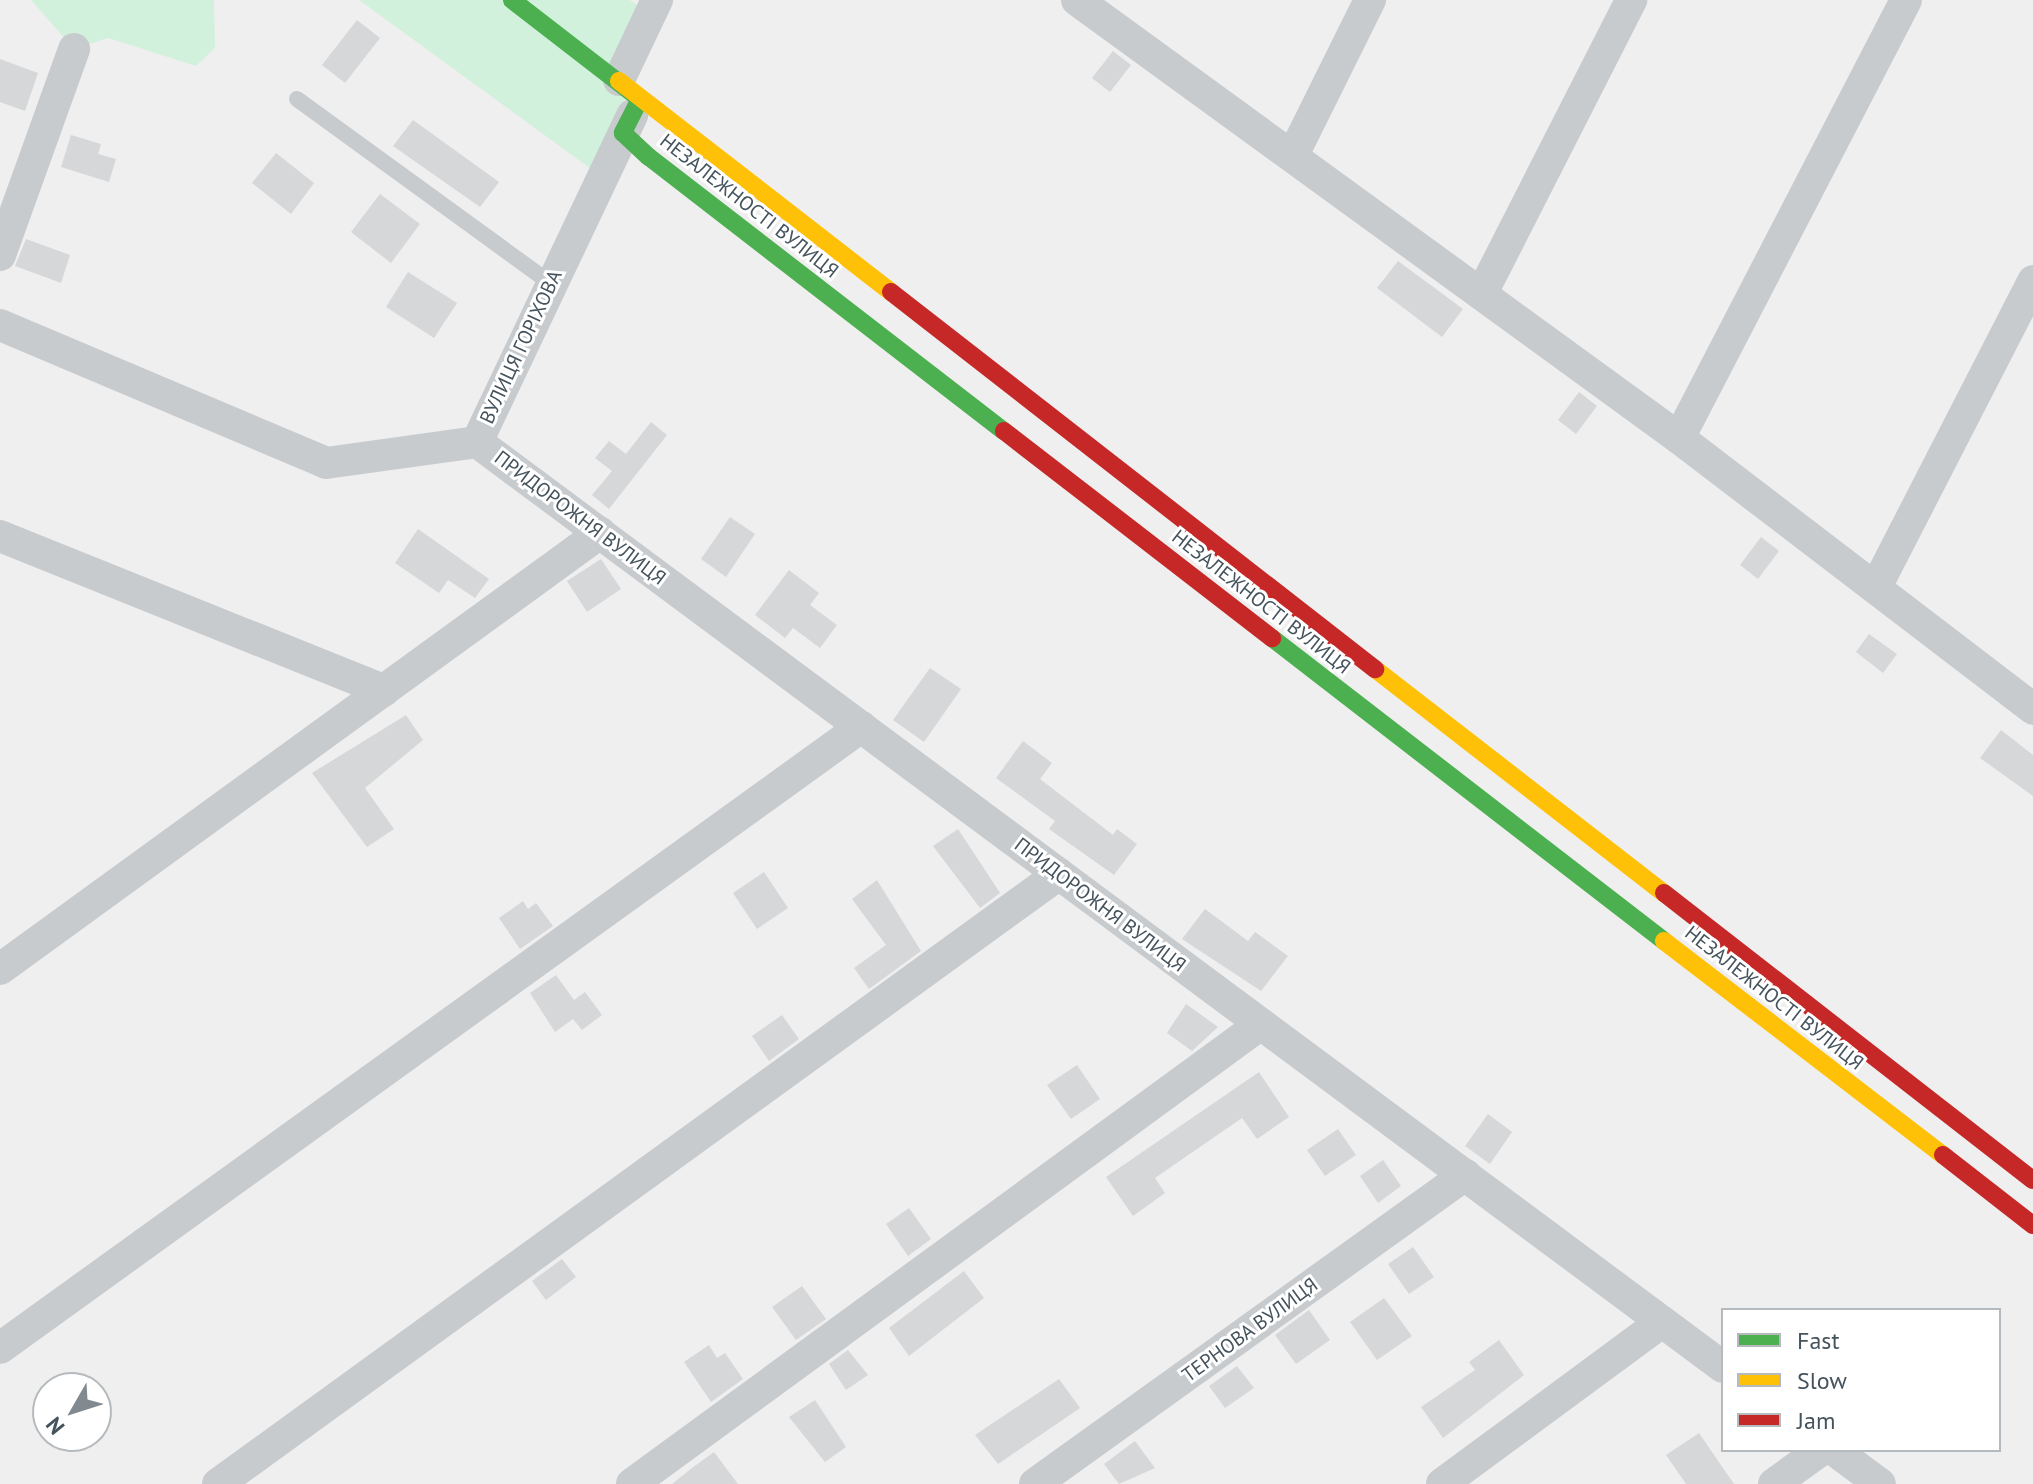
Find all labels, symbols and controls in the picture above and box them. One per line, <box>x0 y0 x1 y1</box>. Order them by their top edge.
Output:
street label: НЕЗАЛЕЖНОСТІ ВУЛИЦЯ <box>655 129 843 283</box>
street label: ВУЛИЦЯ ГОРІХОВА <box>475 266 567 428</box>
street label: ПРИДОРОЖНЯ ВУЛИЦЯ <box>490 446 670 590</box>
street label: НЕЗАЛЕЖНОСТІ ВУЛИЦЯ <box>1167 525 1355 679</box>
street label: ПРИДОРОЖНЯ ВУЛИЦЯ <box>1010 833 1190 977</box>
street label: НЕЗАЛЕЖНОСТІ ВУЛИЦЯ <box>1680 921 1868 1075</box>
street label: ТЕРНОВА ВУЛИЦЯ <box>1177 1273 1323 1387</box>
legend <box>1721 1308 2001 1452</box>
text: Fast <box>1797 1325 1840 1356</box>
text: Slow <box>1797 1365 1847 1396</box>
north arrow <box>32 1372 112 1452</box>
text: Jam <box>1797 1405 1835 1436</box>
text: N <box>39 1411 70 1440</box>

